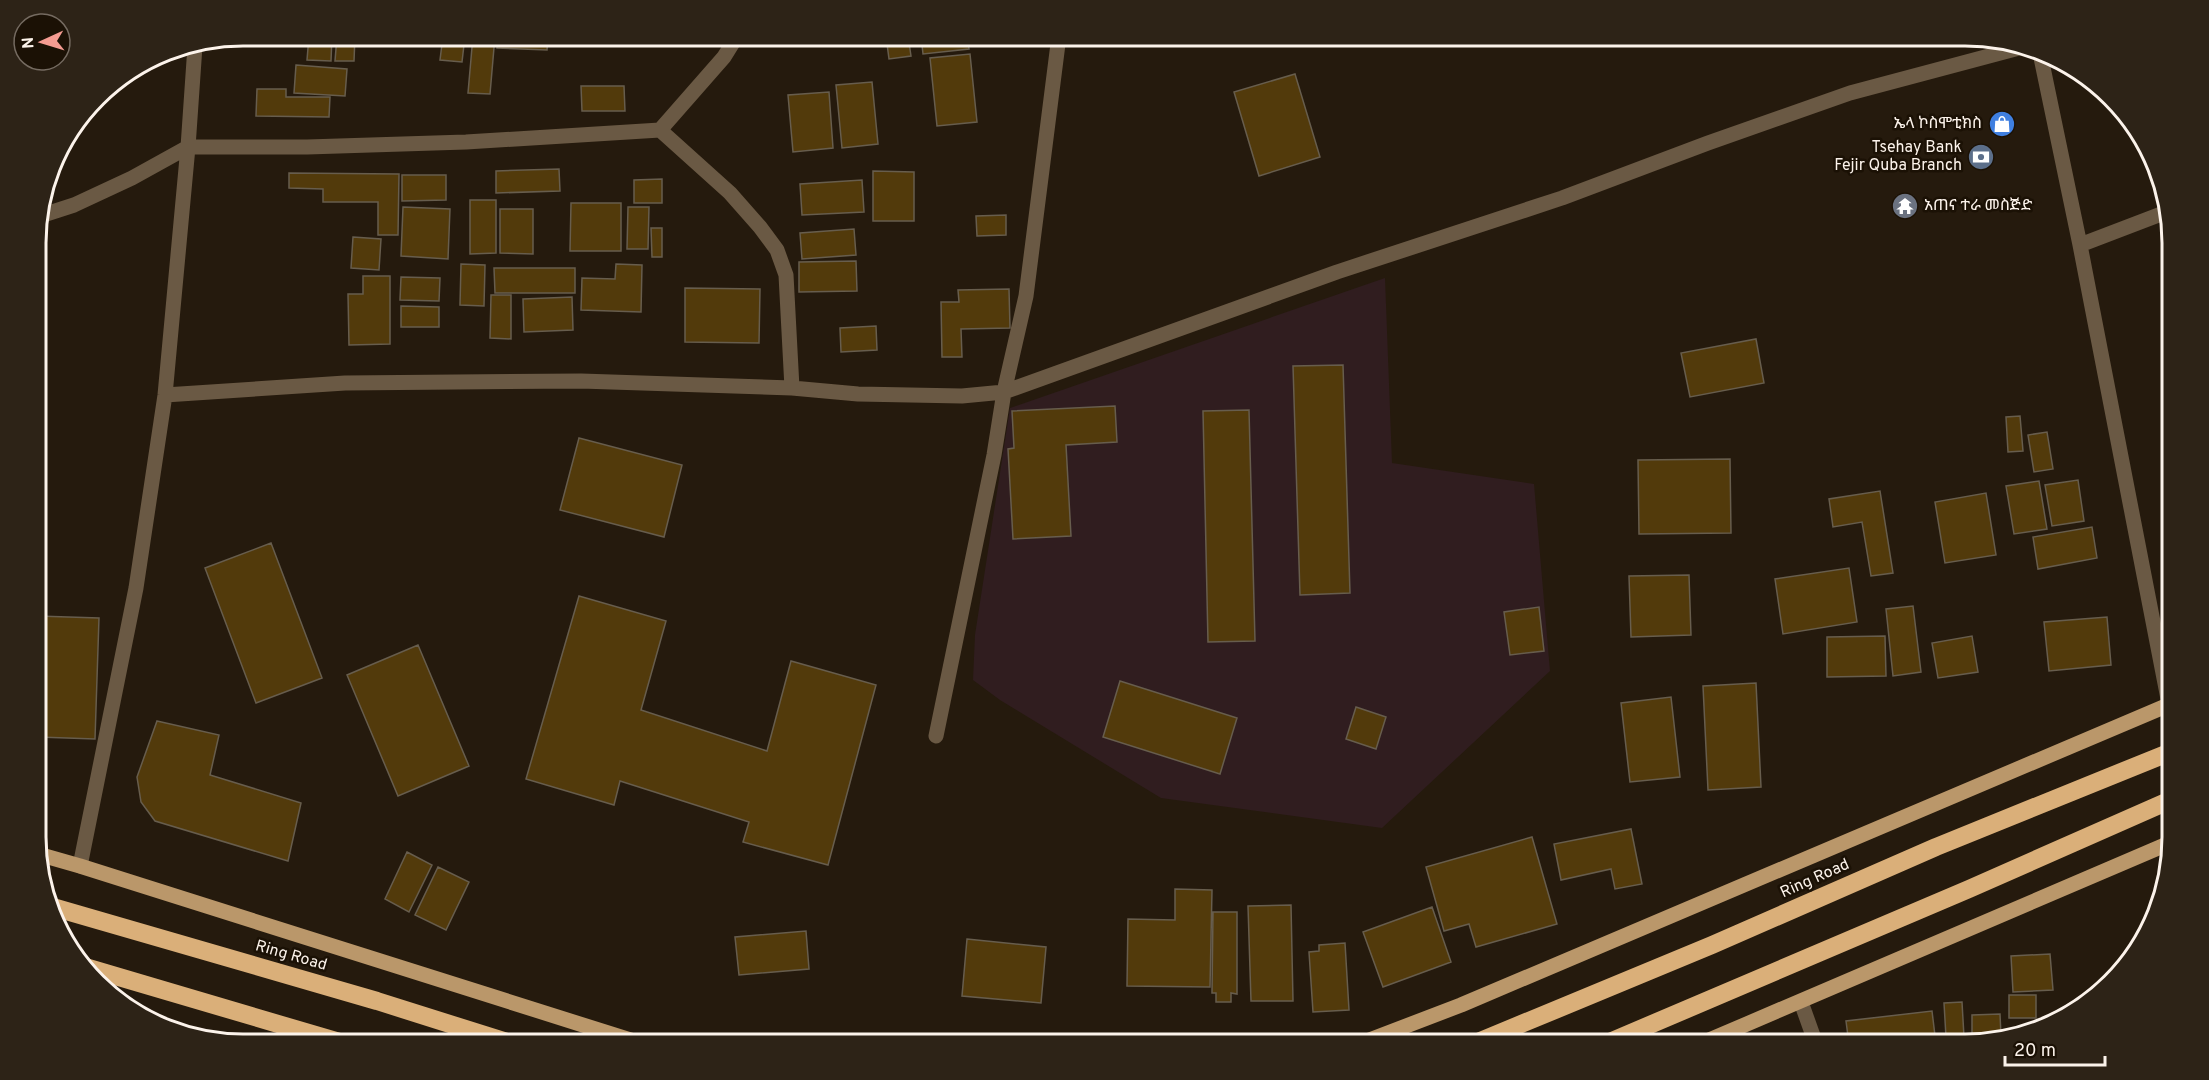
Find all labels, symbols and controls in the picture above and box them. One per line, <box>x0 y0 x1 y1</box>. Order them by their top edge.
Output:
north arrow <box>12 12 72 72</box>
text: N <box>19 36 39 49</box>
shop icon: ኤላ ኮስሞቲክስ <box>1987 109 2017 139</box>
place label: ኤላ ኮስሞቲክስ <box>1894 114 1982 134</box>
place label: Tsehay Bank Fejir Quba Branch <box>1834 138 1962 176</box>
bank icon: Tsehay Bank Fejir Quba Branch <box>1966 142 1996 172</box>
temple icon: አጠና ተራ መስጅድ <box>1890 191 1920 221</box>
place label: አጠና ተራ መስጅድ <box>1924 196 2033 216</box>
street label: Ring Road <box>1777 855 1853 903</box>
street label: Ring Road <box>253 936 329 976</box>
scale bar <box>2005 1029 2106 1067</box>
text: 20 m <box>2014 1040 2056 1063</box>

